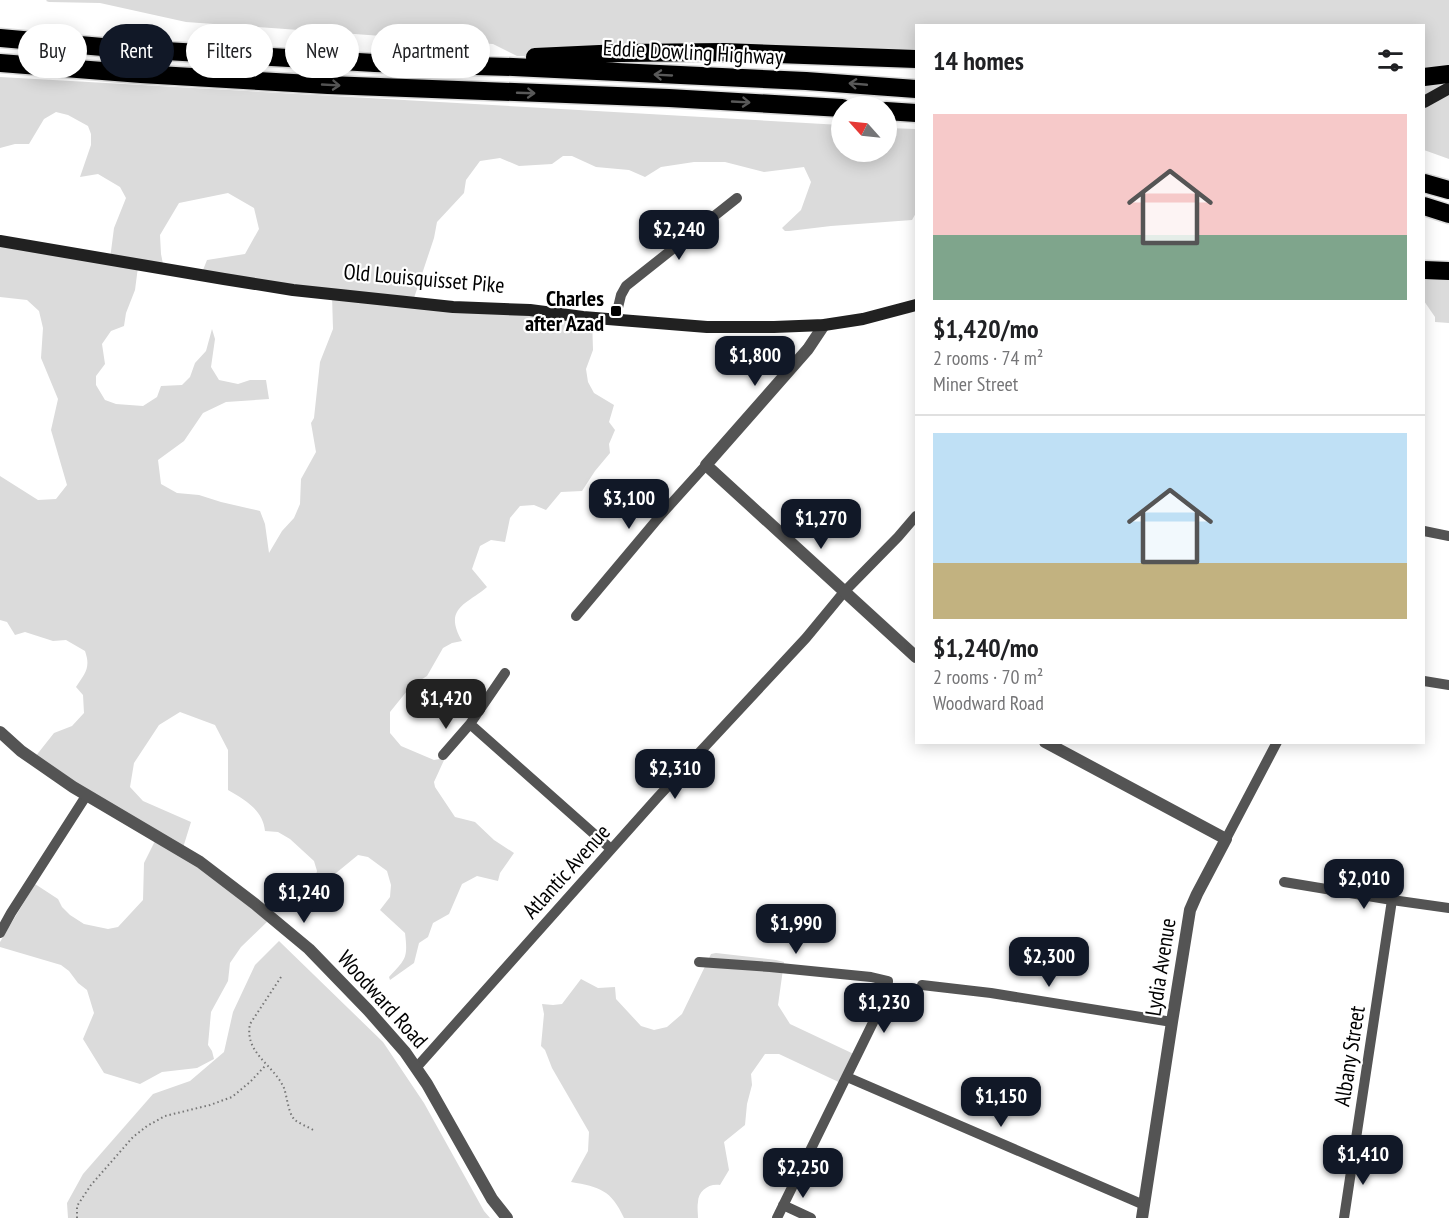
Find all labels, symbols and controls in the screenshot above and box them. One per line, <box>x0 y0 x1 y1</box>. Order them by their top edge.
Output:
chip: Buy <box>18 24 87 78</box>
chip: Rent <box>99 24 174 78</box>
chip: Filters <box>186 24 273 78</box>
chip: New <box>285 24 359 78</box>
chip: Apartment <box>371 24 490 78</box>
street label: Eddie Dowling Highway <box>602 33 785 71</box>
text: 14 homes <box>933 44 1024 77</box>
icon: filters <box>1374 44 1407 77</box>
one-way arrow <box>654 69 674 80</box>
one-way arrow <box>849 78 869 89</box>
one-way arrow <box>320 79 340 90</box>
one-way arrow <box>515 87 535 98</box>
north arrow <box>831 96 897 162</box>
map controls <box>831 96 897 162</box>
one-way arrow <box>731 97 751 108</box>
icon: home <box>1116 153 1224 261</box>
pin: $2,240 <box>630 210 728 261</box>
text: $2,240 <box>653 216 705 242</box>
street label: Old Louisquisset Pike <box>342 257 506 299</box>
place label: Charles after Azad <box>525 284 604 337</box>
marker: Charles after Azad <box>609 304 623 318</box>
text: $1,420/mo <box>933 312 1039 345</box>
pin: $1,800 <box>706 336 804 387</box>
text: $1,800 <box>729 342 781 368</box>
text: 2 rooms · 74 m² <box>933 345 1043 371</box>
text: Miner Street <box>933 371 1018 397</box>
icon: home <box>1116 472 1224 580</box>
pin: $3,100 <box>580 479 678 530</box>
text: $3,100 <box>603 485 655 511</box>
pin: $1,270 <box>772 499 870 550</box>
text: $1,270 <box>795 505 847 531</box>
text: $1,240/mo <box>933 631 1039 664</box>
text: 2 rooms · 70 m² <box>933 664 1043 690</box>
pin: $1,420 <box>397 679 495 730</box>
text: $1,420 <box>420 685 472 711</box>
text: Woodward Road <box>933 690 1044 716</box>
pin: $2,310 <box>626 749 724 800</box>
text: $2,310 <box>649 755 701 781</box>
street label: Atlantic Avenue <box>516 818 616 924</box>
pin: $2,010 <box>1315 859 1413 910</box>
text: $2,010 <box>1338 865 1390 891</box>
pin: $1,240 <box>255 873 353 924</box>
text: $1,240 <box>278 879 330 905</box>
pin: $1,990 <box>747 904 845 955</box>
text: $1,990 <box>770 910 822 936</box>
street label: Lydia Avenue <box>1138 916 1182 1018</box>
pin: $2,300 <box>1000 937 1098 988</box>
text: $2,300 <box>1023 943 1075 969</box>
street label: Woodward Road <box>332 944 434 1054</box>
pin: $1,230 <box>835 983 933 1034</box>
text: $1,230 <box>858 989 910 1015</box>
street label: Albany Street <box>1327 1004 1371 1108</box>
pin: $1,150 <box>952 1077 1050 1128</box>
text: $1,150 <box>975 1083 1027 1109</box>
pin: $1,410 <box>1314 1135 1412 1186</box>
text: $1,410 <box>1337 1141 1389 1167</box>
pin: $2,250 <box>754 1148 852 1199</box>
text: $2,250 <box>777 1154 829 1180</box>

